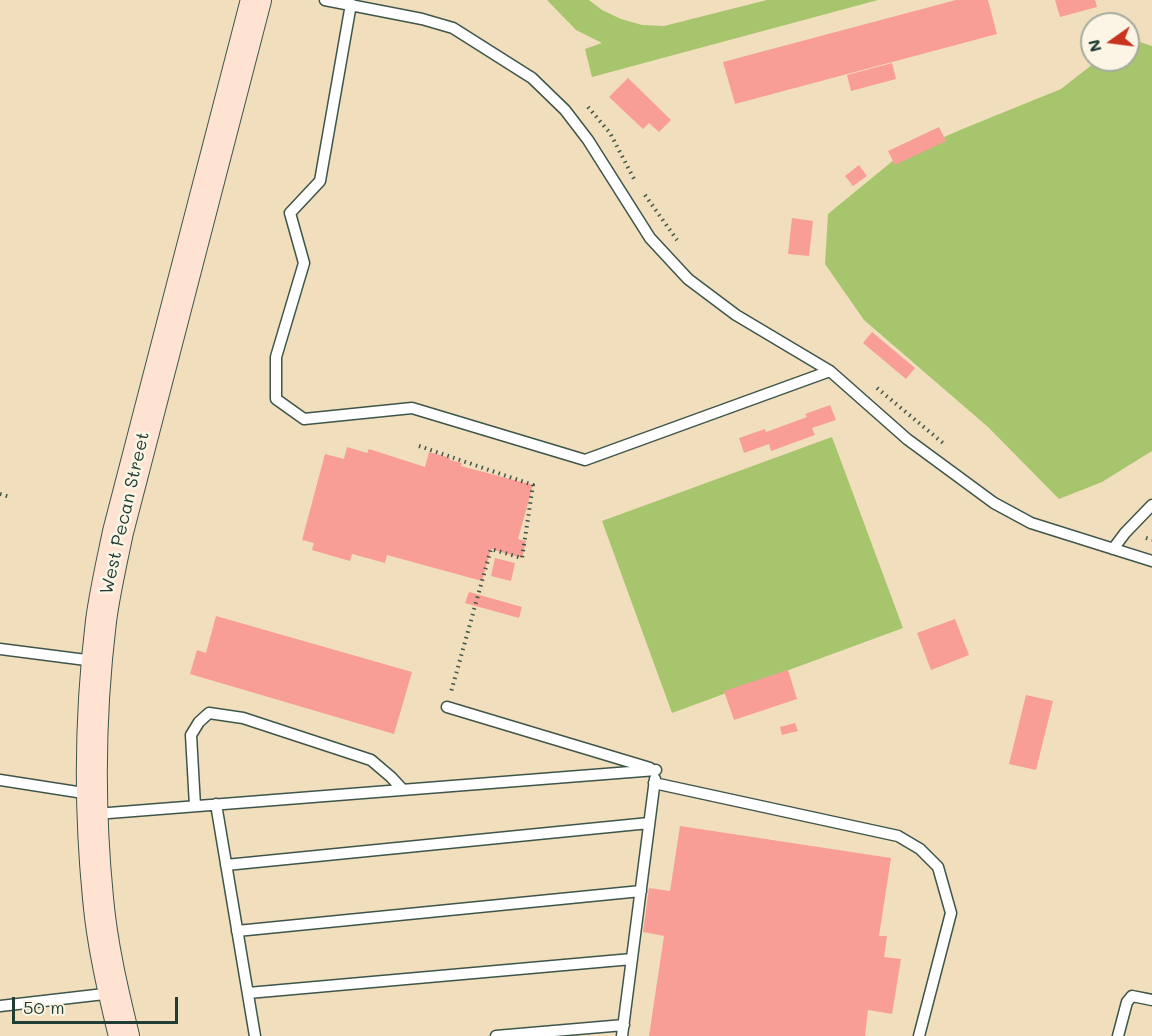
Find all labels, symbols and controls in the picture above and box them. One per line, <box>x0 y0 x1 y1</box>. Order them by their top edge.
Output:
north arrow <box>1080 12 1140 72</box>
text: N <box>1082 38 1106 54</box>
street label: West Pecan Street <box>96 430 154 596</box>
scale bar <box>15 985 182 1023</box>
text: 50 m <box>23 995 65 1019</box>

